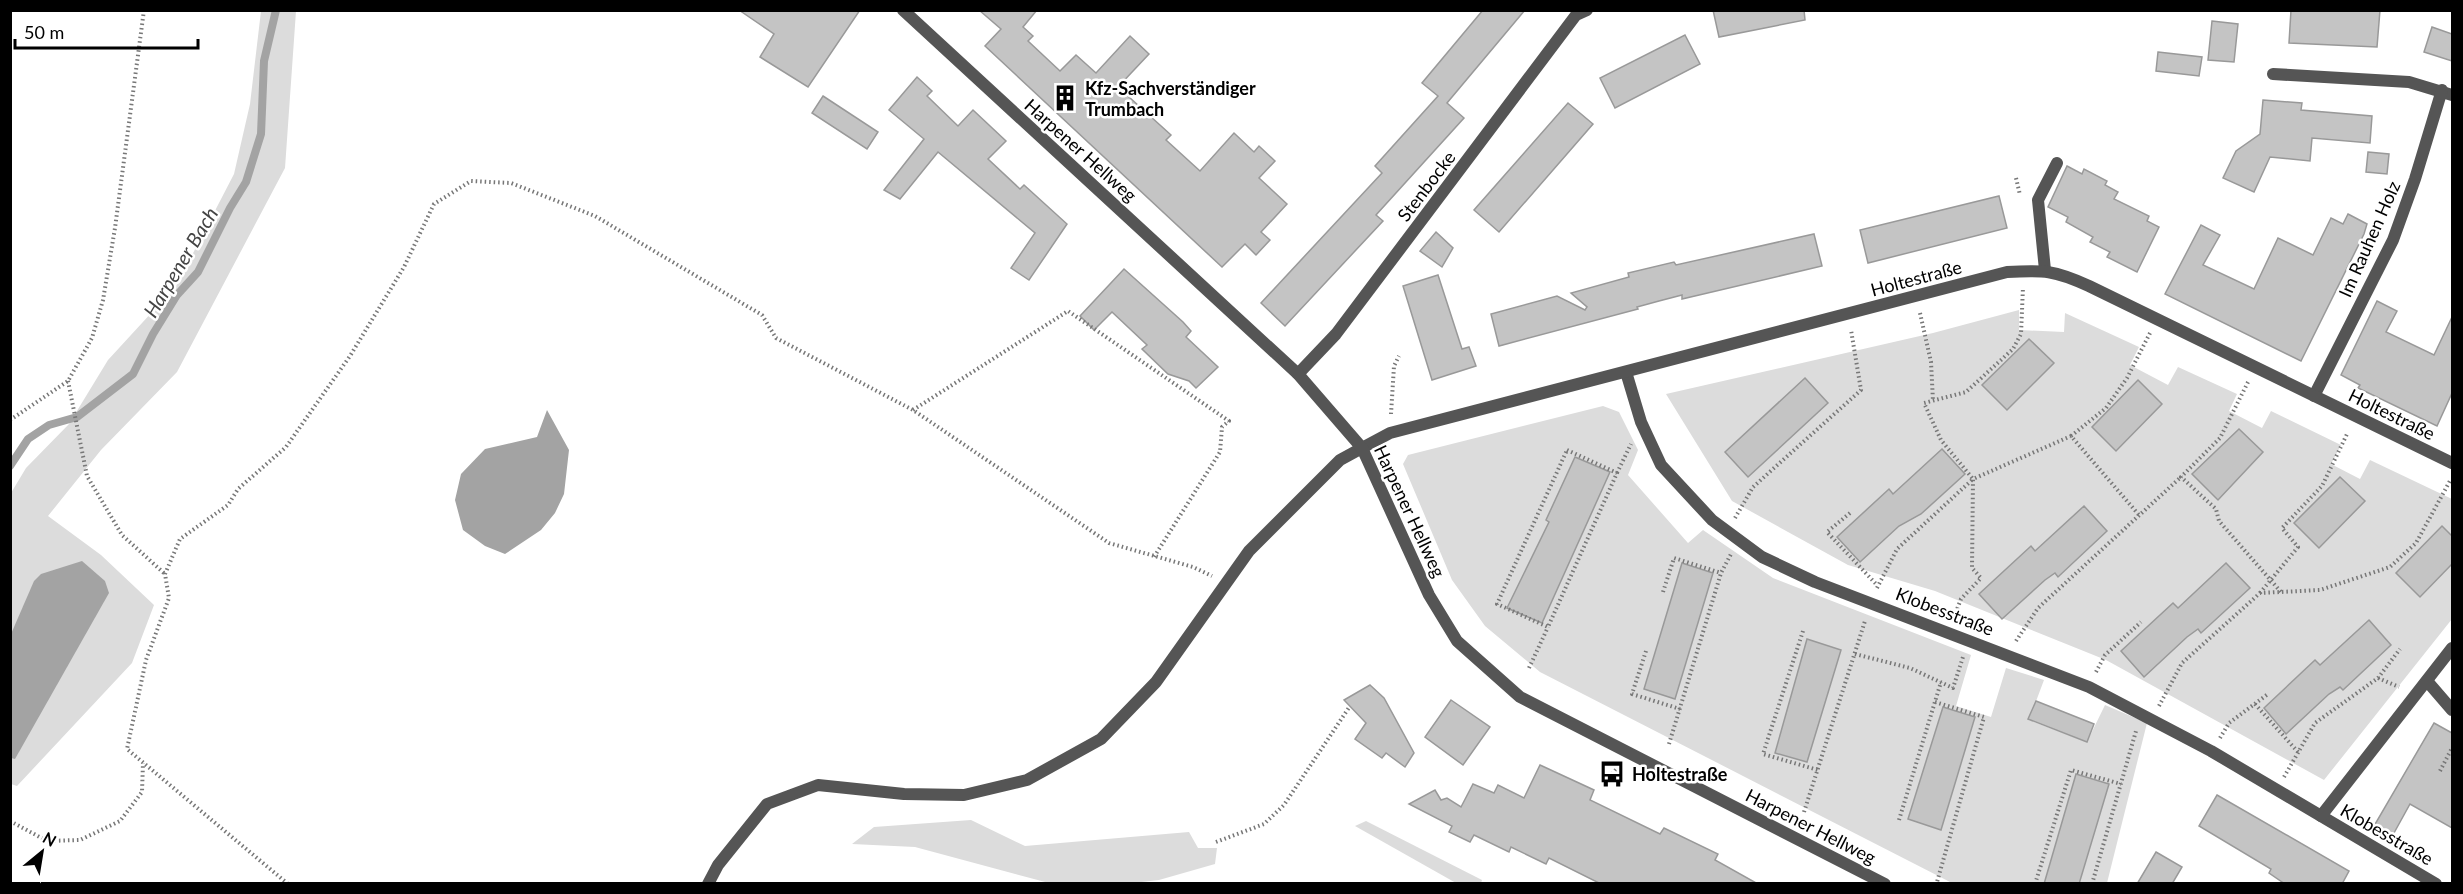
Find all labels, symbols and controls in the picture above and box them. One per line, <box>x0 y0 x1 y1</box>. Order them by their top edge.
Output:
scale bar <box>15 12 198 50</box>
text: 50 m <box>24 21 64 43</box>
place label: Kfz-Sachverständiger Trumbach <box>1085 77 1256 120</box>
building icon: Kfz-Sachverständiger Trumbach <box>1050 83 1080 113</box>
street label: Harpener Hellweg <box>1020 94 1142 206</box>
street label: Stenbocke <box>1392 146 1460 226</box>
street label: Im Rauhen Holz <box>2334 178 2404 300</box>
water label: Harpener Bach <box>138 203 222 321</box>
street label: Holtestraße <box>1868 255 1964 301</box>
street label: Holtestraße <box>2345 384 2439 444</box>
street label: Harpener Hellweg <box>1370 441 1450 581</box>
street label: Klobesstraße <box>1893 582 1997 640</box>
bus stop icon: Holtestraße <box>1597 759 1627 789</box>
place label: Holtestraße <box>1632 763 1728 785</box>
street label: Harpener Hellweg <box>1742 784 1880 868</box>
street label: Klobesstraße <box>2337 799 2437 869</box>
north arrow <box>12 822 72 882</box>
text: N <box>40 827 60 850</box>

